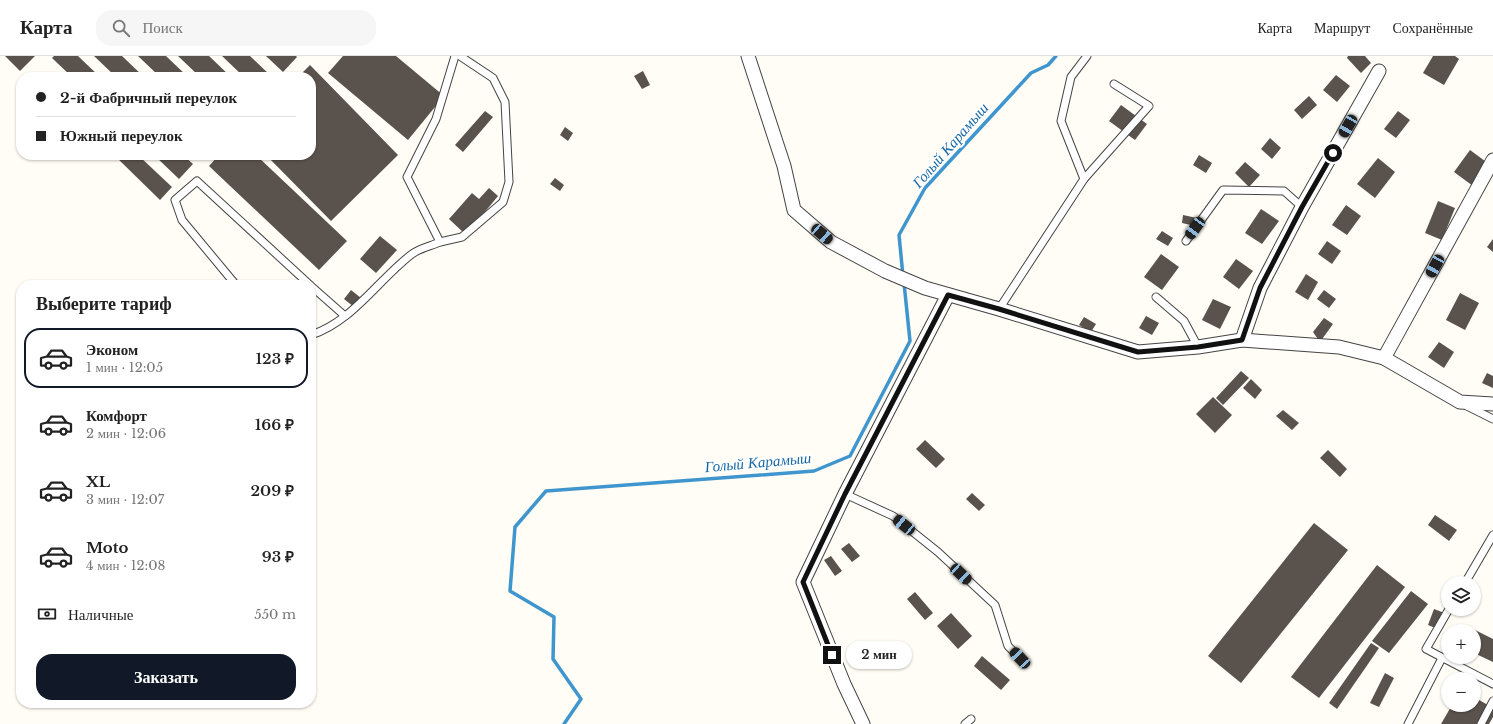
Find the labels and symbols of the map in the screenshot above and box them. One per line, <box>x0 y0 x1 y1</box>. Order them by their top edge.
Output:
water label: Голый Карамыш <box>907 98 992 192</box>
car <box>1337 113 1359 139</box>
route start <box>1324 144 1342 162</box>
car <box>1183 215 1207 241</box>
car <box>809 222 835 246</box>
car <box>1424 253 1446 279</box>
water label: Голый Карамыш <box>703 448 812 476</box>
car <box>891 513 917 537</box>
car <box>948 561 974 587</box>
callout: 2 мин <box>846 641 912 669</box>
car <box>1007 645 1033 671</box>
route end <box>823 646 841 664</box>

